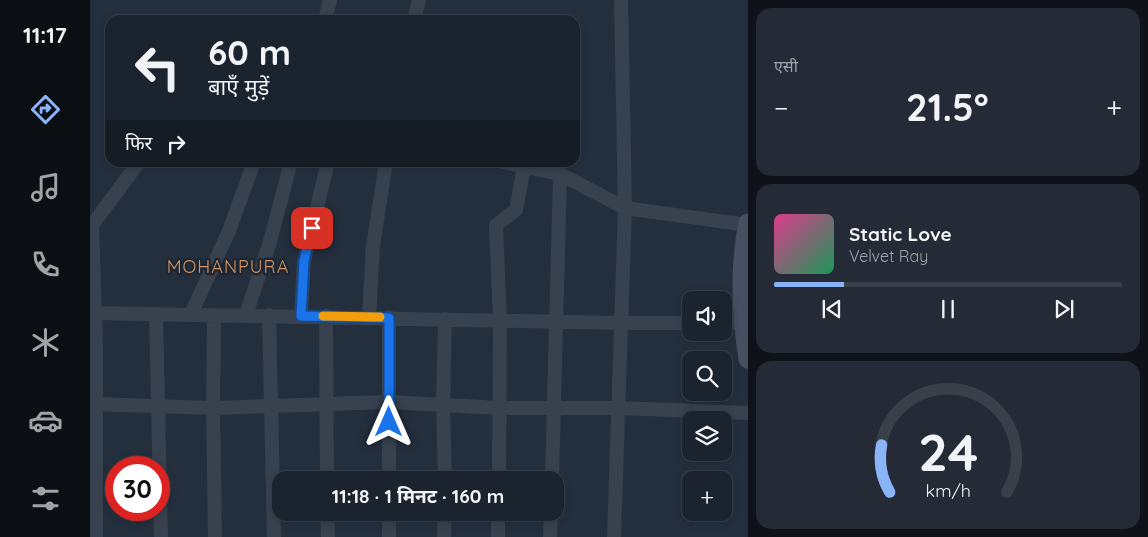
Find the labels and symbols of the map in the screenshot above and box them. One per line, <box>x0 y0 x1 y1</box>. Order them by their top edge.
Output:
pin <box>291 207 333 249</box>
district label: MOHANPURA <box>167 255 289 278</box>
position arrow <box>362 395 414 447</box>
speed limit sign: 30 <box>105 456 170 521</box>

